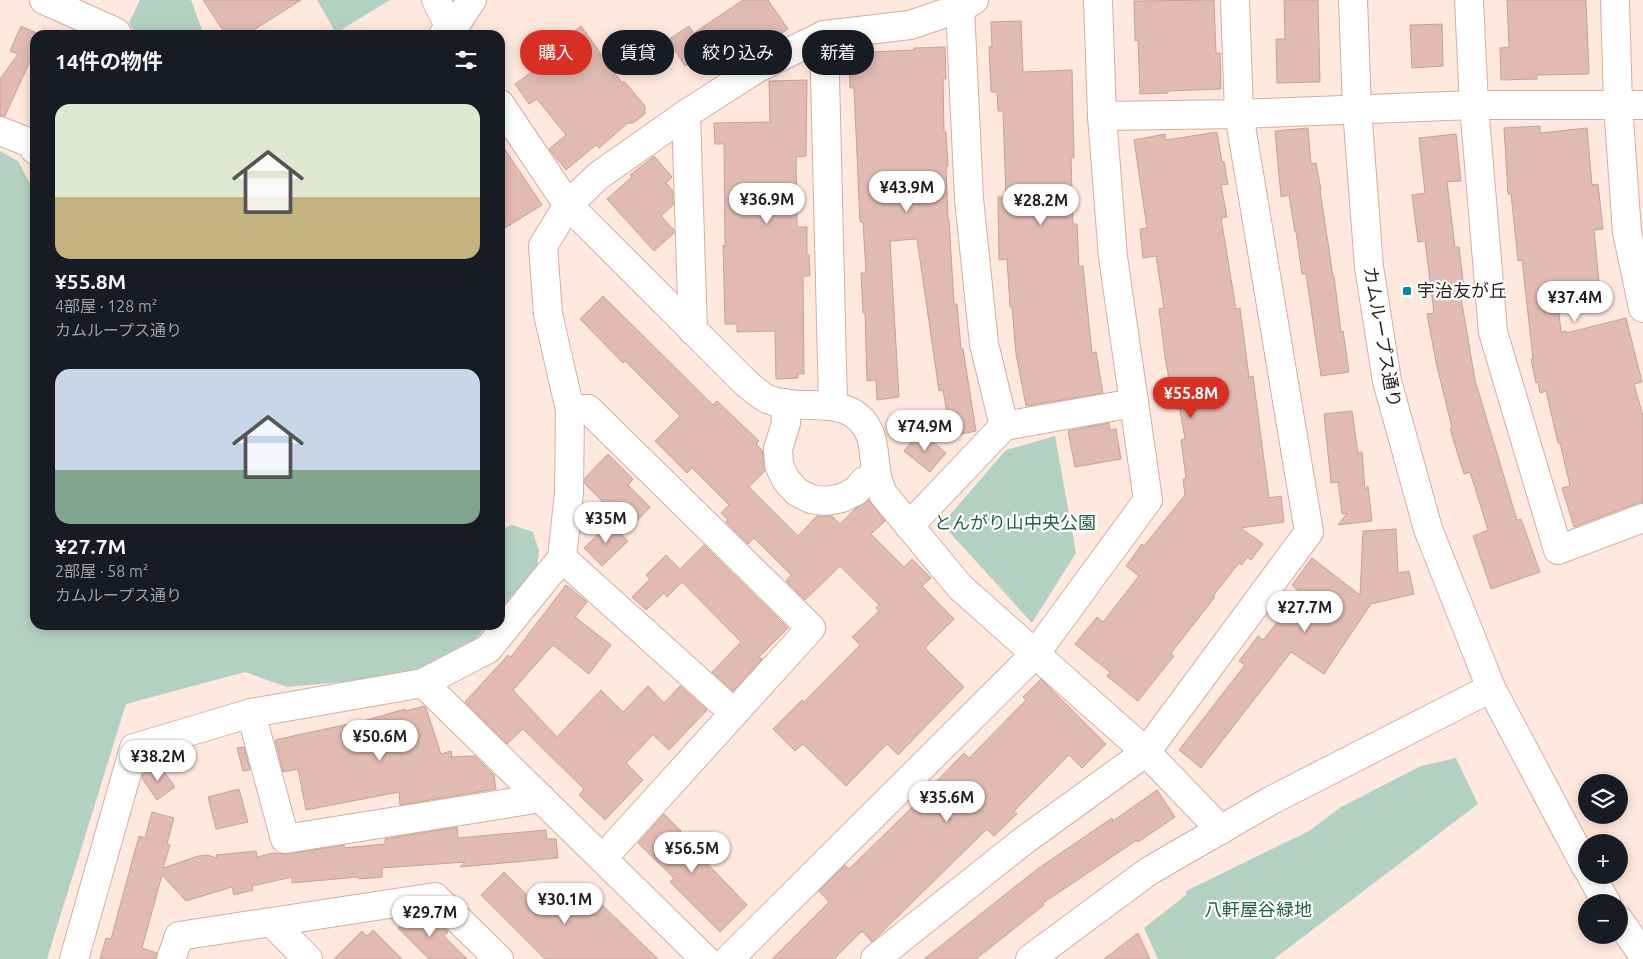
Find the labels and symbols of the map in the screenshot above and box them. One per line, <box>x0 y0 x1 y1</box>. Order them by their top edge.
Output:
pin: ¥43.9M <box>866 170 948 213</box>
pin: ¥36.9M <box>726 182 808 225</box>
pin: ¥28.2M <box>1000 184 1082 226</box>
street label: カムループス通り <box>1361 265 1405 409</box>
place label: 宇治友が丘 <box>1417 280 1507 300</box>
pin: ¥37.4M <box>1534 280 1616 323</box>
marker: 宇治友が丘 <box>1401 285 1413 297</box>
pin: ¥55.8M <box>1150 376 1232 419</box>
pin: ¥74.9M <box>884 410 966 452</box>
pin: ¥35M <box>576 502 636 544</box>
park label: とんがり山中央公園 <box>934 512 1096 532</box>
pin: ¥27.7M <box>1264 590 1346 633</box>
pin: ¥50.6M <box>339 720 421 762</box>
pin: ¥38.2M <box>117 740 199 782</box>
pin: ¥35.6M <box>906 780 988 823</box>
pin: ¥56.5M <box>651 832 733 874</box>
pin: ¥30.1M <box>524 882 606 925</box>
pin: ¥29.7M <box>389 896 471 938</box>
park label: 八軒屋谷緑地 <box>1204 899 1312 919</box>

